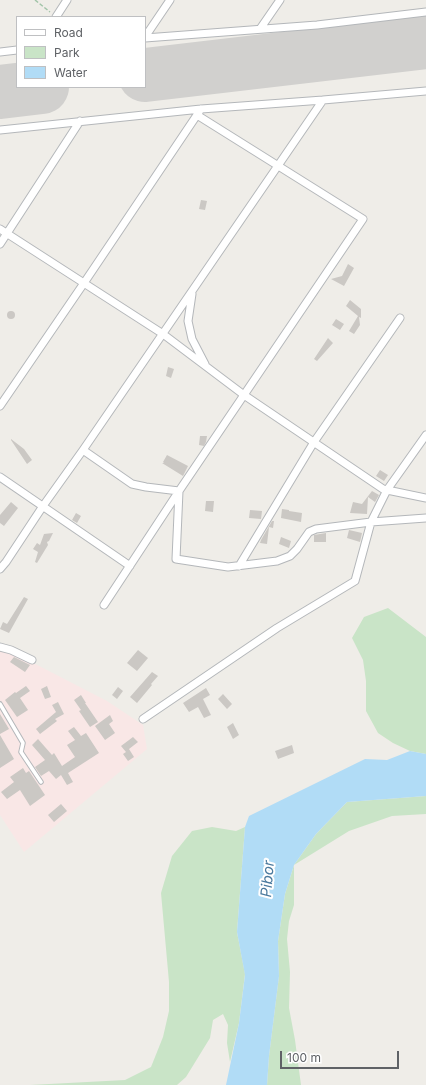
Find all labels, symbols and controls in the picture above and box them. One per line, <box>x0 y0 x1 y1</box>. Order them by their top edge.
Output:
legend <box>16 16 146 88</box>
text: Road <box>54 25 83 40</box>
text: Park <box>54 45 80 60</box>
text: Water <box>54 65 87 80</box>
water label: Pibor <box>257 860 279 898</box>
scale bar <box>282 1043 401 1069</box>
text: 100 m <box>287 1050 321 1065</box>

